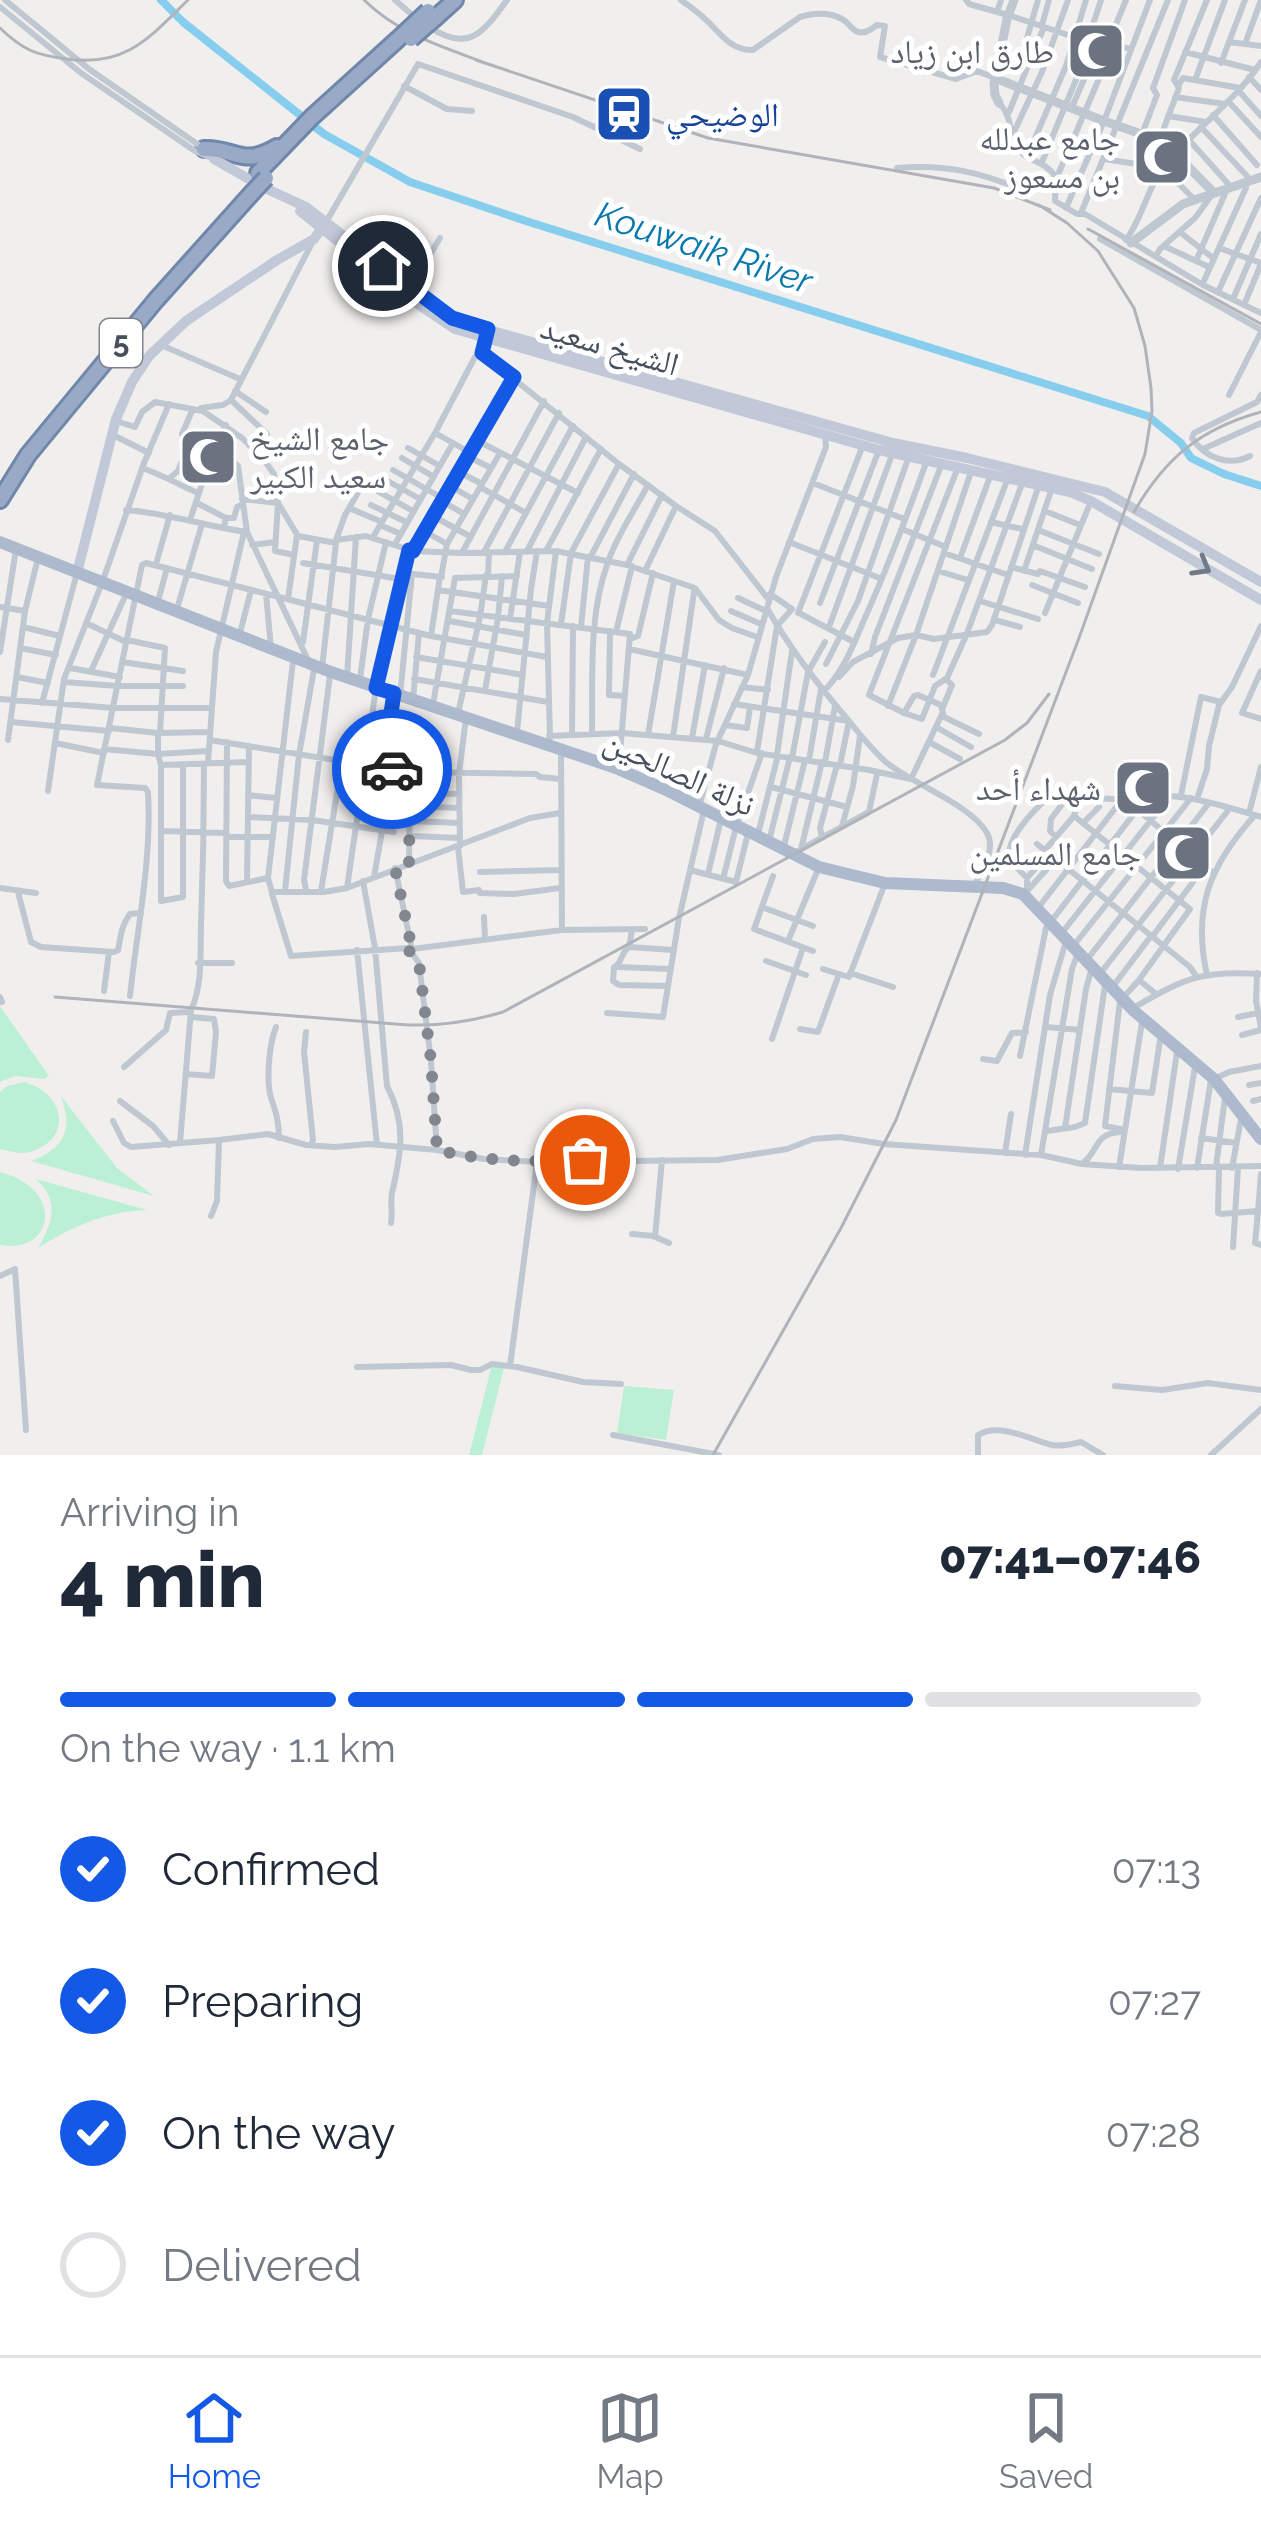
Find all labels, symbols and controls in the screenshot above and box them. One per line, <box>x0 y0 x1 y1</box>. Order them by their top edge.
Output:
mosque icon: طارق ابن زياد <box>1065 20 1127 82</box>
place label: طارق ابن زياد <box>891 32 1054 72</box>
station icon: الوضيحي <box>593 83 655 145</box>
place label: الوضيحي <box>666 95 779 140</box>
place label: جامع عبدلله بن مسعوز <box>980 119 1120 197</box>
mosque icon: جامع عبدلله بن مسعوز <box>1131 126 1193 188</box>
water label: Kouwaik River <box>590 192 819 302</box>
pin <box>332 215 434 317</box>
icon: home <box>350 233 416 299</box>
street label: الشيخ سعيد <box>536 307 683 386</box>
road number: 5 <box>100 319 142 367</box>
place label: جامع الشيخ سعيد الكبير <box>249 419 389 496</box>
mosque icon: جامع الشيخ سعيد الكبير <box>177 426 239 488</box>
one-way arrow <box>1190 552 1211 575</box>
courier <box>332 709 452 829</box>
street label: نزلة الصالحين <box>598 721 761 825</box>
icon: car <box>359 736 425 802</box>
mosque icon: شهداء أحد <box>1112 757 1174 819</box>
place label: شهداء أحد <box>976 769 1101 808</box>
mosque icon: جامع المسلمين <box>1152 822 1214 884</box>
place label: جامع المسلمين <box>969 834 1141 875</box>
pin <box>534 1109 636 1211</box>
icon: bag <box>552 1127 618 1193</box>
text: Arriving in <box>60 1489 240 1535</box>
text: 07:41–07:46 <box>939 1531 1201 1584</box>
text: 4 min <box>60 1534 265 1625</box>
text: On the way · 1.1 km <box>60 1725 396 1771</box>
icon: check <box>60 1836 126 1902</box>
text: Confirmed <box>162 1843 380 1896</box>
text: 07:13 <box>1112 1846 1201 1892</box>
icon: check <box>60 1968 126 2034</box>
text: Preparing <box>162 1975 363 2028</box>
text: 07:27 <box>1108 1978 1201 2024</box>
icon: check <box>60 2100 126 2166</box>
text: On the way <box>162 2107 396 2160</box>
text: 07:28 <box>1106 2110 1201 2156</box>
text: Delivered <box>162 2239 362 2292</box>
tab: Home <box>168 2385 261 2496</box>
tab: Map <box>596 2385 664 2496</box>
tab: Saved <box>999 2385 1093 2496</box>

